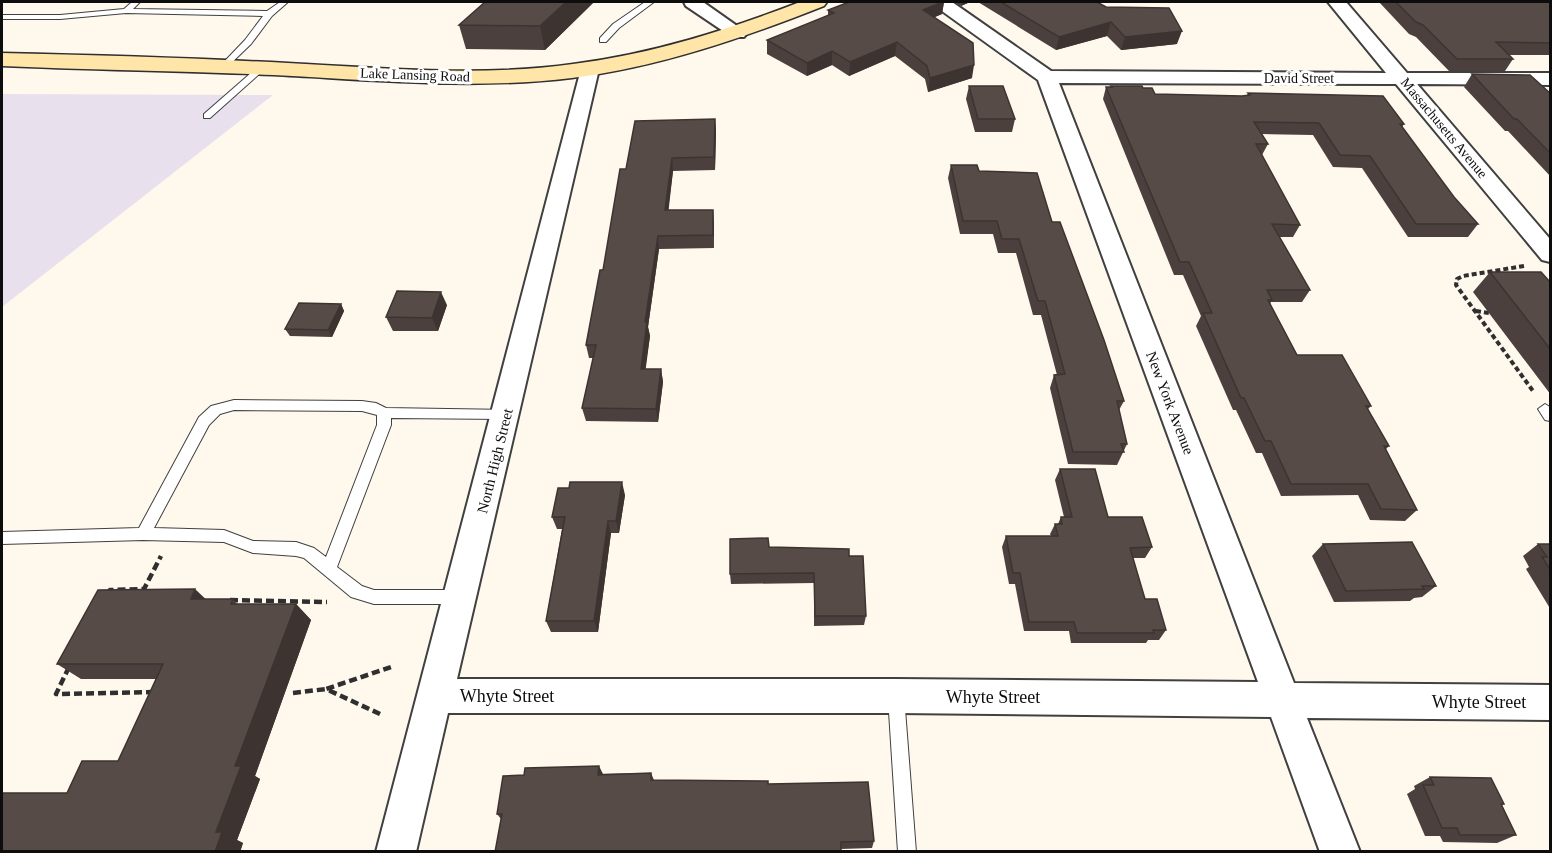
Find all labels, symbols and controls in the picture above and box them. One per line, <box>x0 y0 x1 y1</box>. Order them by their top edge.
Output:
street label: Lake Lansing Road <box>360 66 470 84</box>
street label: David Street <box>1264 71 1334 86</box>
street label: Massachusetts Avenue <box>1398 75 1490 181</box>
street label: New York Avenue <box>1143 349 1197 457</box>
street label: North High Street <box>474 406 516 515</box>
street label: Whyte Street <box>460 686 554 706</box>
street label: Whyte Street <box>946 687 1040 707</box>
street label: Whyte Street <box>1432 692 1526 712</box>

